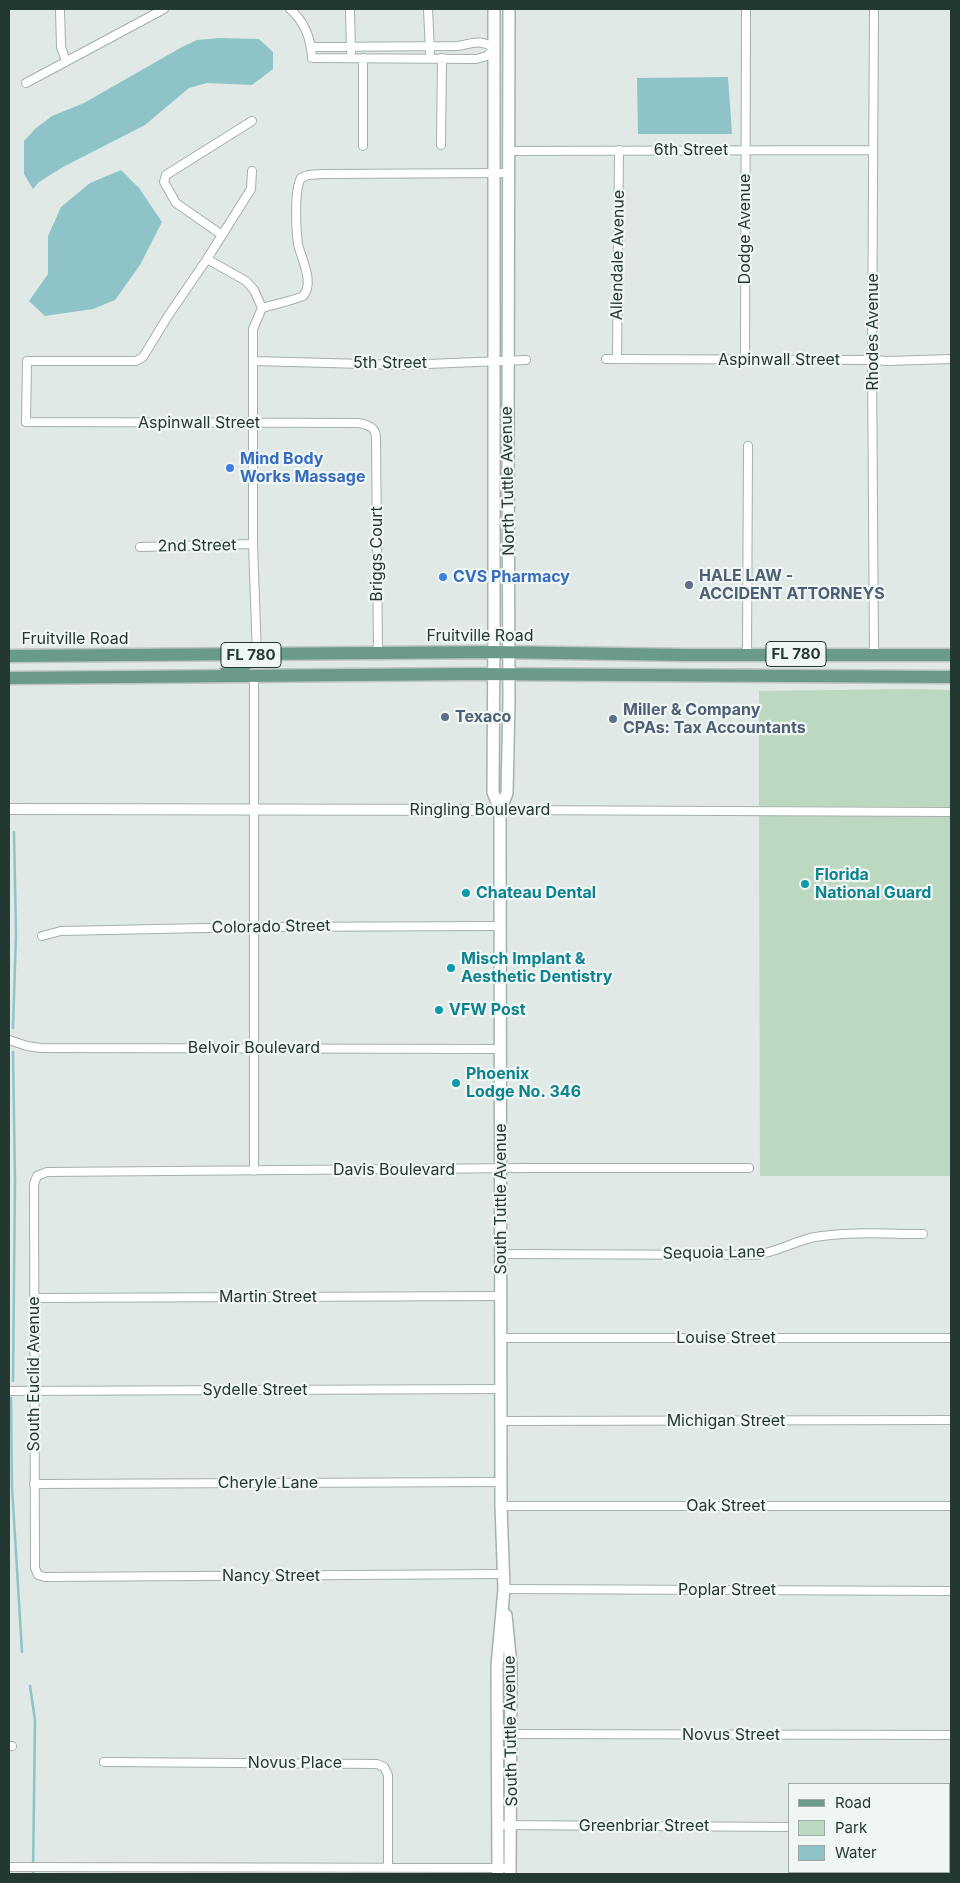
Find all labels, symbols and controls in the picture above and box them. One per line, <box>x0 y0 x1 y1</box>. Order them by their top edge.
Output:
street label: 6th Street <box>654 140 728 160</box>
street label: Dodge Avenue <box>735 174 755 284</box>
street label: Allendale Avenue <box>607 190 629 320</box>
street label: Rhodes Avenue <box>863 273 883 391</box>
street label: Aspinwall Street <box>718 350 840 370</box>
street label: 5th Street <box>353 353 427 373</box>
street label: North Tuttle Avenue <box>497 406 519 556</box>
street label: Aspinwall Street <box>138 413 260 433</box>
place label: Mind Body Works Massage <box>240 449 365 487</box>
marker: Mind Body Works Massage <box>224 462 236 474</box>
street label: Briggs Court <box>367 506 387 602</box>
street label: 2nd Street <box>158 536 236 556</box>
place label: HALE LAW - ACCIDENT ATTORNEYS <box>699 566 885 604</box>
place label: CVS Pharmacy <box>453 567 570 587</box>
marker: CVS Pharmacy <box>437 571 449 583</box>
marker: HALE LAW - ACCIDENT ATTORNEYS <box>683 579 695 591</box>
street label: Fruitville Road <box>427 626 533 646</box>
street label: Fruitville Road <box>22 629 128 649</box>
road number: FL 780 <box>221 642 281 668</box>
road number: FL 780 <box>766 642 826 666</box>
place label: Miller & Company CPAs: Tax Accountants <box>623 700 806 738</box>
place label: Texaco <box>455 707 511 727</box>
marker: Texaco <box>439 711 451 723</box>
marker: Miller & Company CPAs: Tax Accountants <box>607 713 619 725</box>
street label: Ringling Boulevard <box>410 800 550 820</box>
place label: Florida National Guard <box>815 865 931 903</box>
marker: Florida National Guard <box>799 878 811 890</box>
place label: Chateau Dental <box>476 883 596 903</box>
marker: Chateau Dental <box>460 887 472 899</box>
street label: Colorado Street <box>211 916 331 938</box>
place label: Misch Implant & Aesthetic Dentistry <box>461 949 612 987</box>
marker: Misch Implant & Aesthetic Dentistry <box>445 962 457 974</box>
place label: VFW Post <box>449 1000 526 1020</box>
marker: VFW Post <box>433 1004 445 1016</box>
street label: Belvoir Boulevard <box>188 1038 320 1058</box>
place label: Phoenix Lodge No. 346 <box>466 1064 581 1102</box>
marker: Phoenix Lodge No. 346 <box>450 1077 462 1089</box>
street label: South Tuttle Avenue <box>491 1123 511 1275</box>
street label: Davis Boulevard <box>333 1160 455 1180</box>
street label: Sequoia Lane <box>663 1243 765 1263</box>
street label: Martin Street <box>219 1287 317 1307</box>
street label: South Euclid Avenue <box>24 1297 44 1451</box>
street label: Louise Street <box>676 1328 776 1348</box>
street label: Sydelle Street <box>203 1380 307 1400</box>
street label: Michigan Street <box>667 1411 785 1431</box>
street label: Cheryle Lane <box>218 1473 318 1493</box>
street label: Oak Street <box>686 1496 766 1516</box>
street label: Nancy Street <box>222 1566 320 1586</box>
street label: Poplar Street <box>678 1580 776 1600</box>
street label: South Tuttle Avenue <box>500 1655 522 1807</box>
street label: Novus Street <box>682 1725 780 1745</box>
street label: Novus Place <box>248 1753 342 1773</box>
legend <box>788 1783 950 1873</box>
text: Road <box>835 1793 871 1812</box>
street label: Greenbriar Street <box>579 1816 709 1836</box>
text: Park <box>835 1818 867 1837</box>
text: Water <box>835 1843 877 1862</box>

